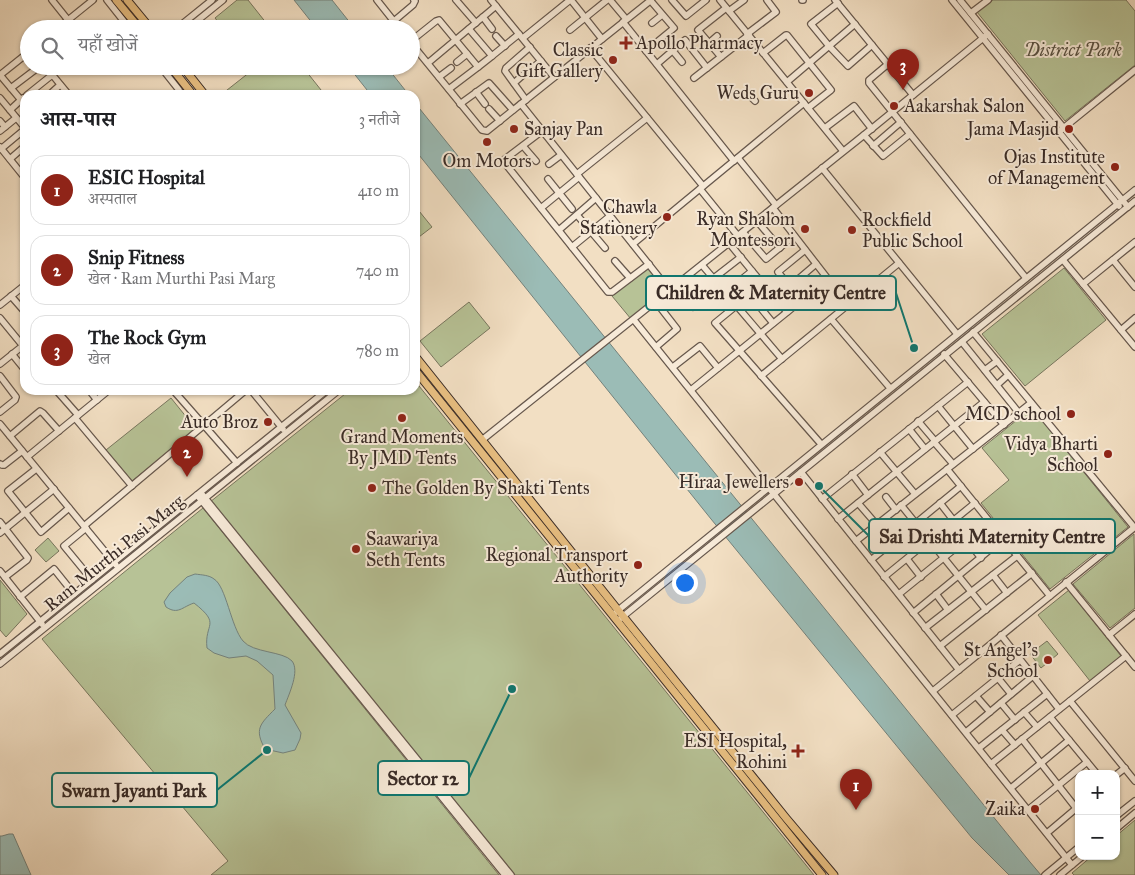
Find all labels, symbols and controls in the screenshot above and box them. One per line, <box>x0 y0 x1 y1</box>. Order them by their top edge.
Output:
search box <box>20 20 420 75</box>
place label: Apollo Pharmacy <box>635 32 763 54</box>
text: यहाँ खोजें <box>78 33 138 56</box>
icon: search <box>38 34 66 62</box>
marker: Apollo Pharmacy <box>620 37 632 49</box>
place label: Classic Gift Gallery <box>515 39 604 82</box>
park label: District Park <box>1024 39 1122 61</box>
pin: 3 <box>887 49 919 90</box>
marker: Classic Gift Gallery <box>607 54 619 66</box>
place label: Weds Guru <box>716 82 799 104</box>
marker: Weds Guru <box>803 87 815 99</box>
place label: Aakarshak Salon <box>903 95 1025 117</box>
marker: Aakarshak Salon <box>888 100 900 112</box>
text: आस-पास <box>40 106 115 132</box>
text: 3 नतीजे <box>359 110 400 129</box>
place label: Sanjay Pan <box>524 118 603 140</box>
place label: Jama Masjid <box>965 118 1059 141</box>
marker: Sanjay Pan <box>508 123 520 135</box>
marker: Jama Masjid <box>1063 123 1075 135</box>
marker: Om Motors <box>481 136 493 148</box>
place label: Ojas Institute of Management <box>988 146 1106 190</box>
place label: Om Motors <box>442 150 532 172</box>
marker: Ojas Institute of Management <box>1109 161 1121 173</box>
text: ESIC Hospital <box>88 166 205 189</box>
text: 1 <box>54 181 60 200</box>
text: 410 m <box>358 181 399 200</box>
text: अस्पताल <box>88 189 137 208</box>
place label: Chawla Stationery <box>580 196 658 239</box>
place label: Ryan Shalom Montessori <box>696 208 795 251</box>
place label: Rockfield Public School <box>862 209 963 252</box>
marker: Chawla Stationery <box>661 211 673 223</box>
marker: Ryan Shalom Montessori <box>799 223 811 235</box>
marker: Rockfield Public School <box>846 224 858 236</box>
text: Snip Fitness <box>88 246 184 269</box>
text: 2 <box>53 261 61 280</box>
text: 740 m <box>356 261 399 280</box>
text: खेल · Ram Murthi Pasi Marg <box>88 269 275 288</box>
callout: Children & Maternity Centre <box>646 276 896 310</box>
text: Children & Maternity Centre <box>656 281 886 305</box>
text: The Rock Gym <box>88 326 206 349</box>
text: 3 <box>54 341 60 360</box>
text: 780 m <box>356 341 399 360</box>
text: खेल <box>88 349 110 368</box>
place label: MCD school <box>965 403 1061 425</box>
marker: MCD school <box>1065 408 1077 420</box>
place label: Auto Broz <box>180 411 258 433</box>
marker: Grand Moments By JMD Tents <box>396 412 408 424</box>
marker: Auto Broz <box>262 416 274 428</box>
place label: Grand Moments By JMD Tents <box>341 426 463 470</box>
place label: Vidya Bharti School <box>1003 433 1098 476</box>
pin: 2 <box>171 436 203 477</box>
marker: Vidya Bharti School <box>1102 448 1114 460</box>
place label: Hiraa Jewellers <box>679 471 789 494</box>
marker: Hiraa Jewellers <box>793 476 805 488</box>
place label: The Golden By Shakti Tents <box>382 477 589 499</box>
marker: The Golden By Shakti Tents <box>366 482 378 494</box>
street label: Ram Murthi Pasi Marg <box>40 489 189 617</box>
callout: Sai Drishti Maternity Centre <box>869 519 1115 553</box>
text: Sai Drishti Maternity Centre <box>879 525 1105 549</box>
place label: Saawariya Seth Tents <box>366 528 445 571</box>
marker: Saawariya Seth Tents <box>350 543 362 555</box>
place label: Regional Transport Authority <box>486 544 629 587</box>
marker: Regional Transport Authority <box>632 559 644 571</box>
your location <box>672 570 698 596</box>
place label: St Angel's School <box>964 639 1038 682</box>
marker: St Angel's School <box>1042 654 1054 666</box>
place label: ESI Hospital, Rohini <box>684 730 787 773</box>
marker: ESI Hospital, Rohini <box>791 744 805 758</box>
callout: Sector 12 <box>378 761 469 795</box>
text: Sector 12 <box>387 767 459 790</box>
pin: 1 <box>840 769 872 810</box>
map controls <box>1075 770 1120 860</box>
button: + <box>1075 770 1120 815</box>
callout: Swarn Jayanti Park <box>52 773 217 807</box>
text: Swarn Jayanti Park <box>61 779 208 803</box>
place label: Zaika <box>985 798 1025 820</box>
marker: Zaika <box>1029 803 1041 815</box>
button: − <box>1075 815 1120 860</box>

